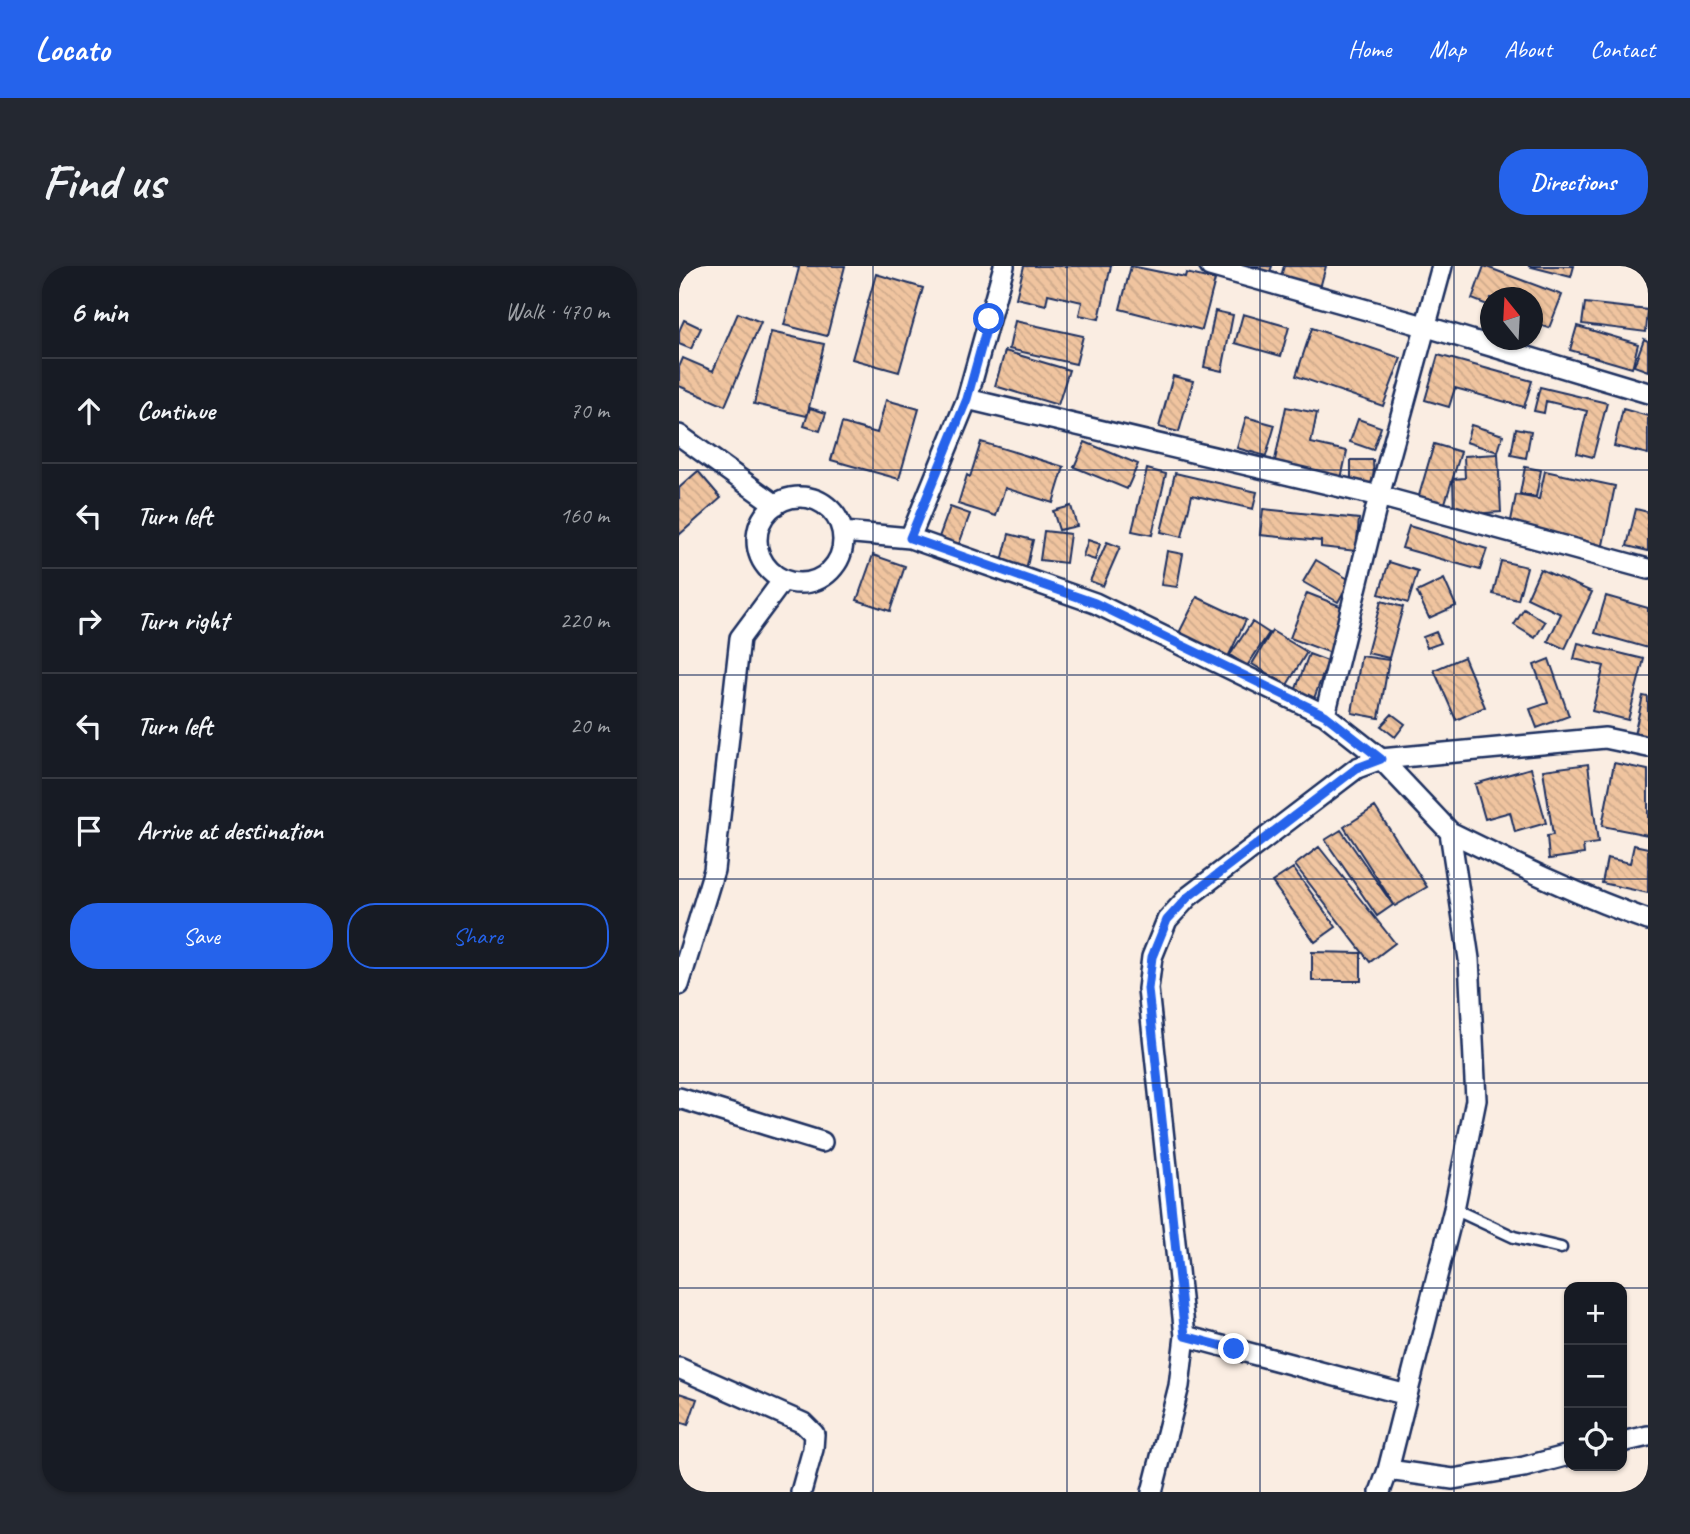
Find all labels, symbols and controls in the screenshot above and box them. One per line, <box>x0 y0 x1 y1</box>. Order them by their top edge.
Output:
text: Locato <box>35 28 109 70</box>
text: Home <box>1348 34 1391 64</box>
text: Map <box>1429 34 1466 64</box>
text: About <box>1504 34 1552 64</box>
text: Contact <box>1590 34 1655 64</box>
button: Directions <box>1499 149 1648 215</box>
text: Find us <box>42 151 164 213</box>
north arrow <box>1480 287 1543 350</box>
text: 6 min <box>70 293 128 331</box>
text: Walk · 470 m <box>505 297 609 326</box>
route start <box>973 303 1004 334</box>
icon: ahead <box>70 392 108 430</box>
text: Continue <box>137 394 215 427</box>
text: 70 m <box>570 396 609 425</box>
icon: left <box>70 497 108 535</box>
text: Turn left <box>137 499 212 532</box>
text: 160 m <box>560 501 609 530</box>
icon: right <box>70 602 108 640</box>
text: Turn right <box>137 604 228 637</box>
text: 220 m <box>560 606 609 635</box>
icon: left <box>70 707 108 745</box>
text: Turn left <box>137 709 212 742</box>
text: 20 m <box>570 711 609 740</box>
icon: arrive <box>70 812 108 850</box>
text: Arrive at destination <box>137 814 323 847</box>
button: Save <box>70 903 333 969</box>
button: Share <box>347 903 609 969</box>
map controls <box>1564 1282 1627 1471</box>
button: + <box>1564 1282 1627 1345</box>
route end <box>1218 1333 1249 1364</box>
button: − <box>1564 1345 1627 1408</box>
button: locate <box>1564 1408 1627 1471</box>

